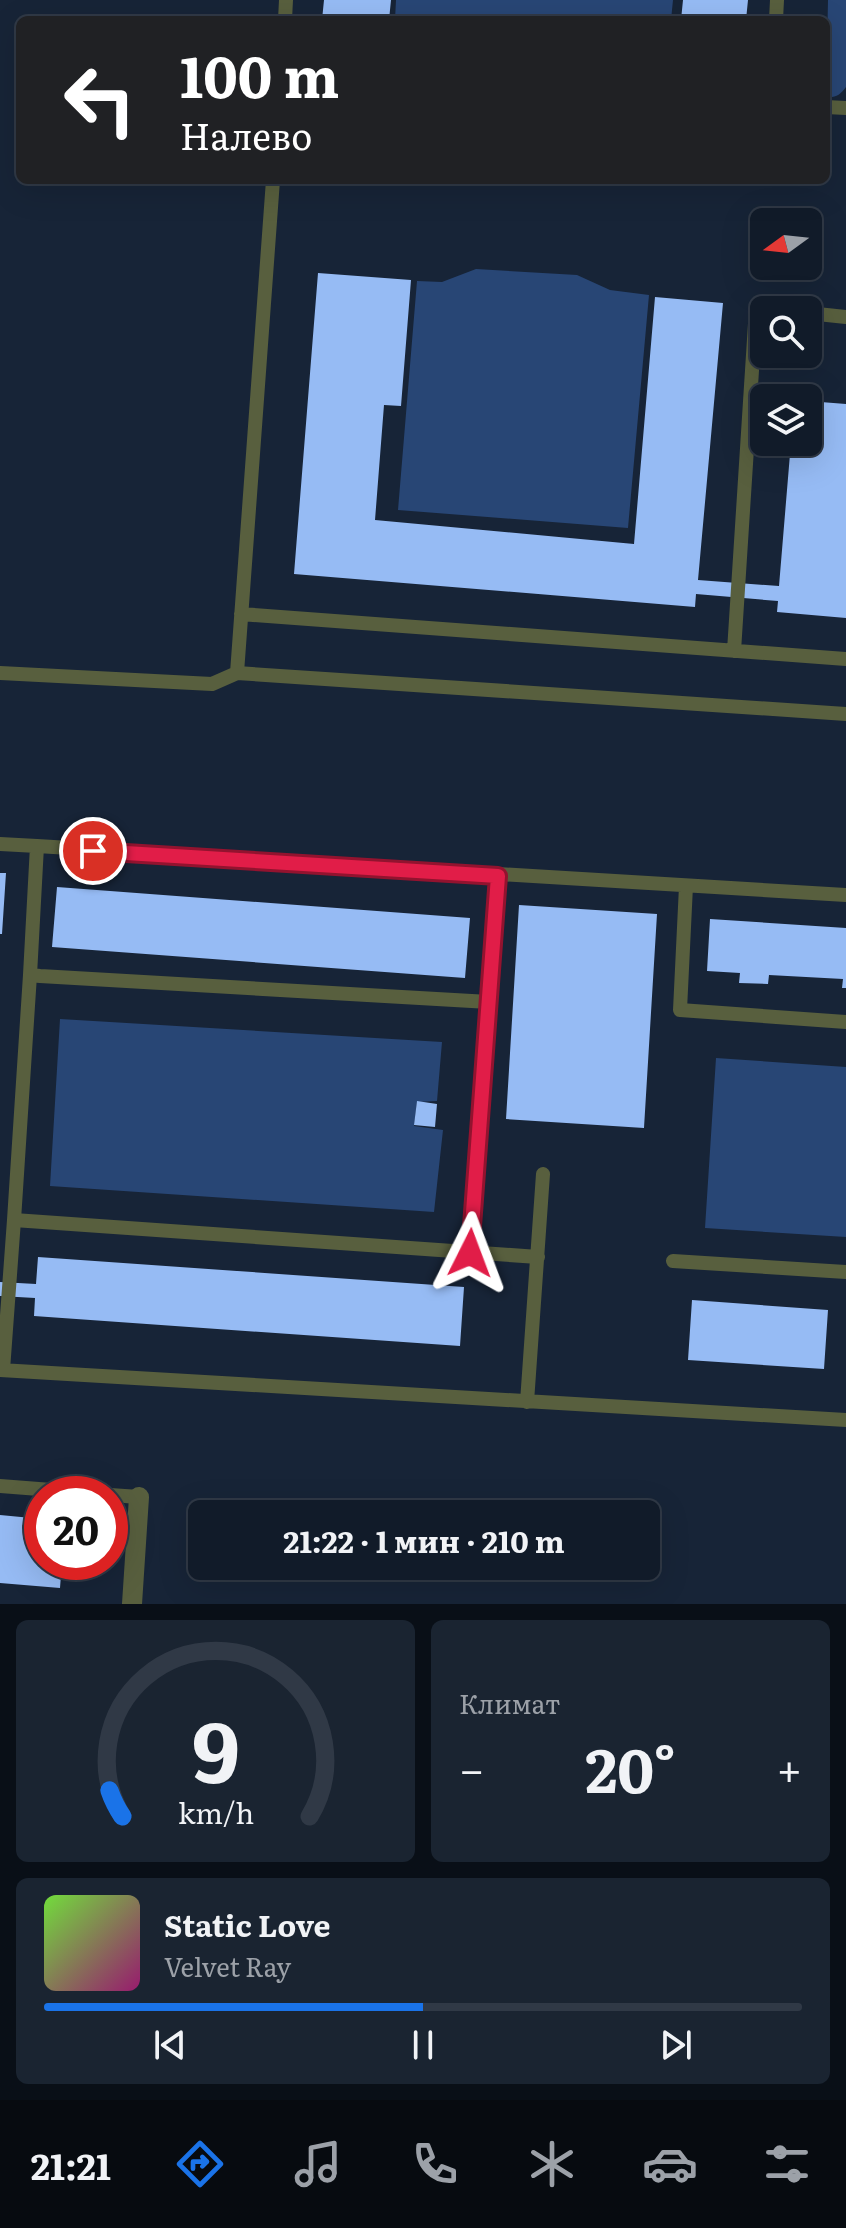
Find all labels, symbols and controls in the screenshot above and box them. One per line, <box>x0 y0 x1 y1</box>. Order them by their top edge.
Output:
text: 100 m <box>180 32 339 115</box>
icon: left <box>48 48 152 152</box>
text: Налево <box>180 108 312 161</box>
north arrow <box>750 208 822 280</box>
map controls <box>750 208 822 456</box>
button: search <box>750 296 822 368</box>
button: layers <box>750 384 822 456</box>
pin <box>59 817 127 885</box>
icon: arrive <box>71 829 115 873</box>
position arrow <box>428 1211 512 1295</box>
speed limit sign: 20 <box>24 1476 128 1580</box>
text: 21:22 · 1 мин · 210 m <box>283 1518 565 1562</box>
text: Климат <box>459 1683 560 1722</box>
text: 9 <box>192 1685 239 1809</box>
text: 20° <box>585 1722 676 1811</box>
text: − <box>459 1734 485 1800</box>
text: + <box>776 1734 802 1800</box>
text: km/h <box>177 1790 254 1833</box>
text: Static Love <box>164 1902 331 1946</box>
text: Velvet Ray <box>164 1946 291 1985</box>
icon: previous <box>148 2023 192 2067</box>
icon: pause <box>401 2023 445 2067</box>
icon: next <box>654 2023 698 2067</box>
icon: directions <box>172 2136 228 2192</box>
icon: music <box>290 2136 346 2192</box>
icon: phone <box>407 2136 463 2192</box>
icon: climate <box>524 2136 580 2192</box>
icon: car <box>642 2136 698 2192</box>
icon: filters <box>759 2136 815 2192</box>
text: 21:21 <box>31 2138 111 2191</box>

